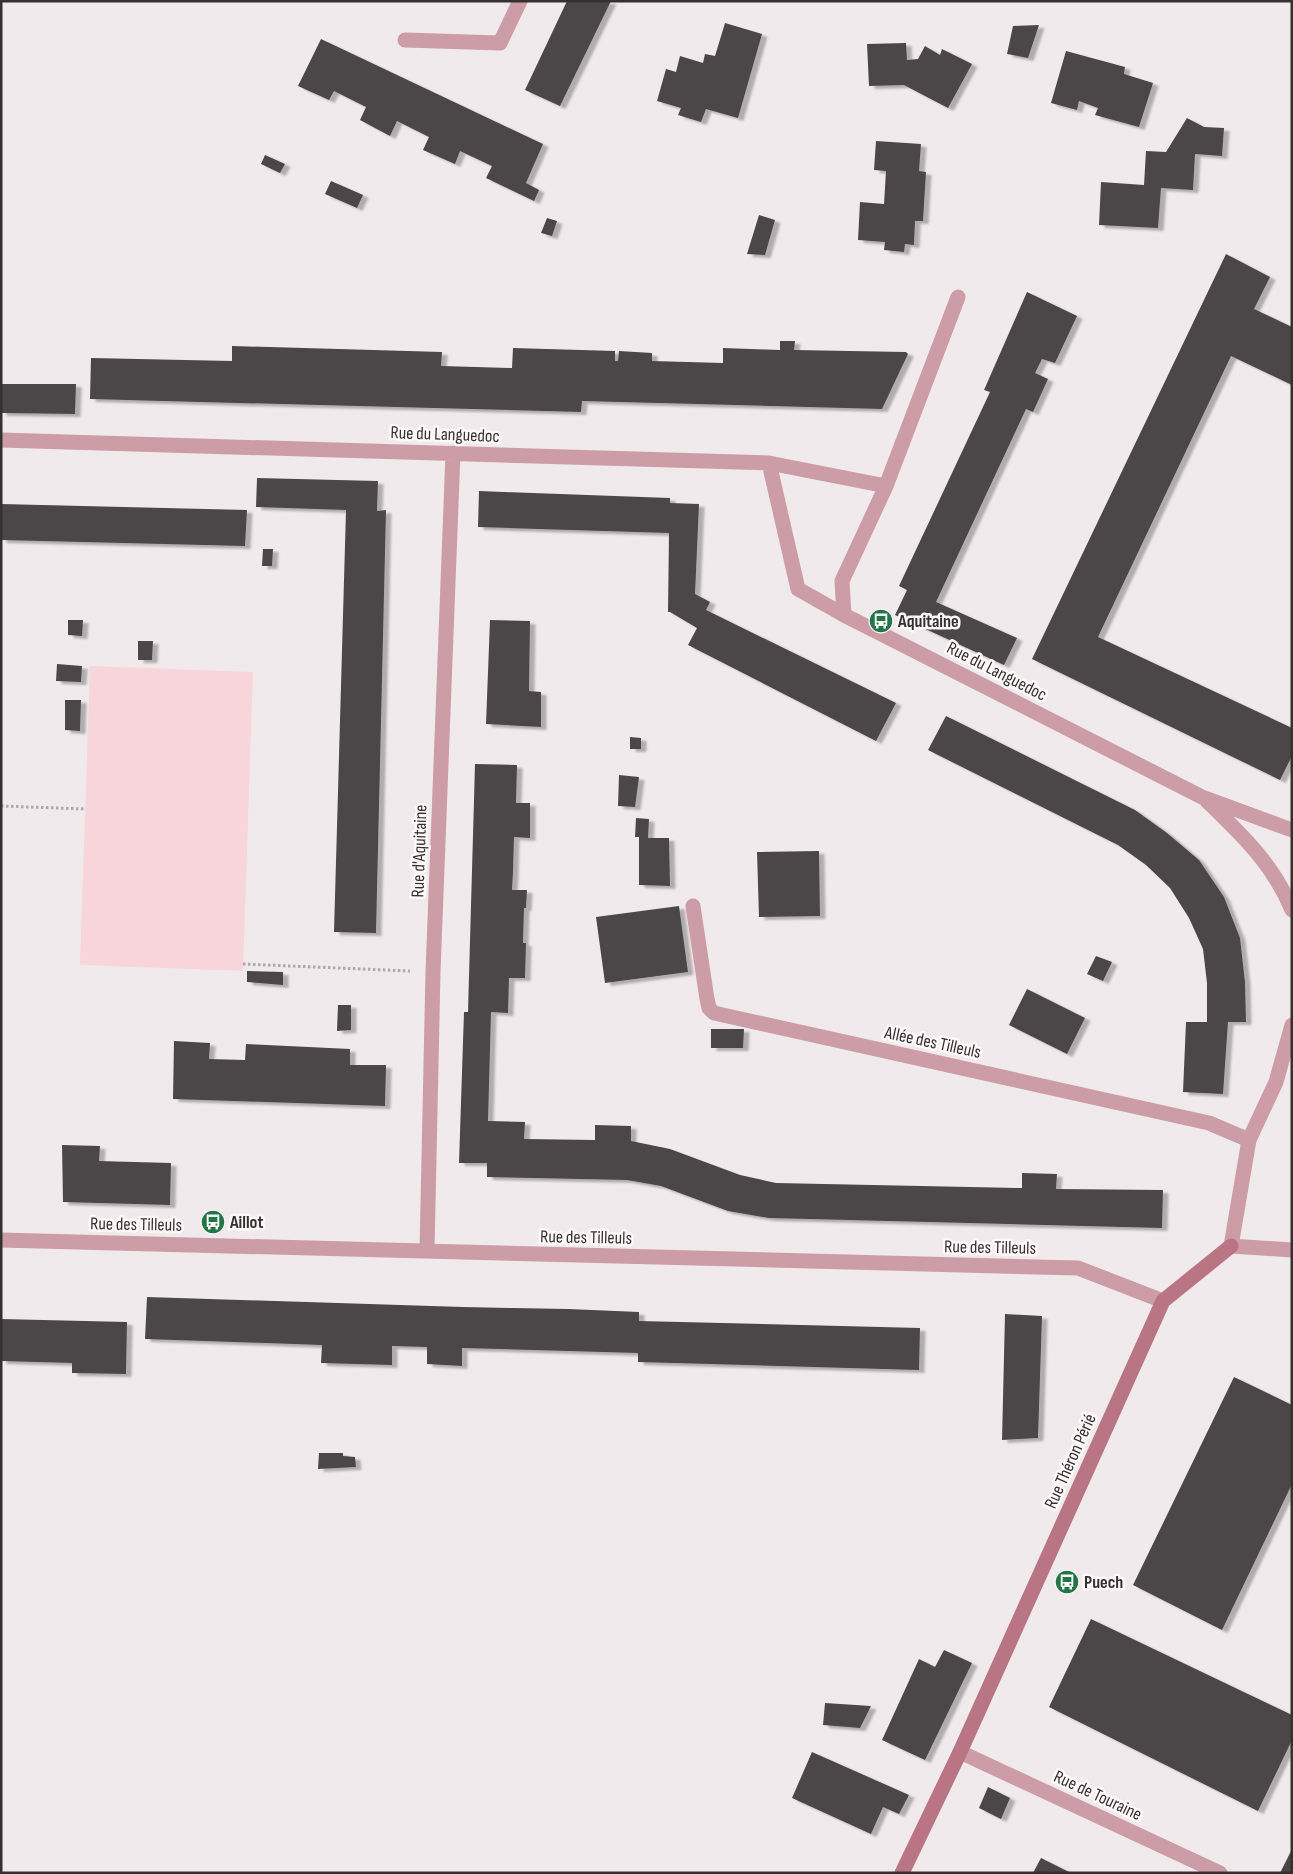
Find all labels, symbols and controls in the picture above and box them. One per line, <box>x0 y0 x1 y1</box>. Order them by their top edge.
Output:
street label: Rue du Languedoc <box>390 422 500 447</box>
bus stop icon: Aquitaine <box>868 608 894 634</box>
place label: Aquitaine <box>897 611 959 632</box>
street label: Rue du Languedoc <box>943 637 1050 706</box>
street label: Rue d'Aquitaine <box>407 804 432 898</box>
street label: Allée des Tilleuls <box>882 1022 983 1063</box>
bus stop icon: Aillot <box>200 1209 226 1235</box>
place label: Aillot <box>229 1212 263 1233</box>
street label: Rue des Tilleuls <box>90 1213 182 1236</box>
street label: Rue des Tilleuls <box>540 1226 632 1249</box>
street label: Rue des Tilleuls <box>944 1236 1036 1259</box>
street label: Rue Théron Périé <box>1040 1411 1101 1512</box>
bus stop icon: Puech <box>1054 1569 1080 1595</box>
place label: Puech <box>1084 1572 1123 1593</box>
street label: Rue de Touraine <box>1050 1766 1145 1825</box>

